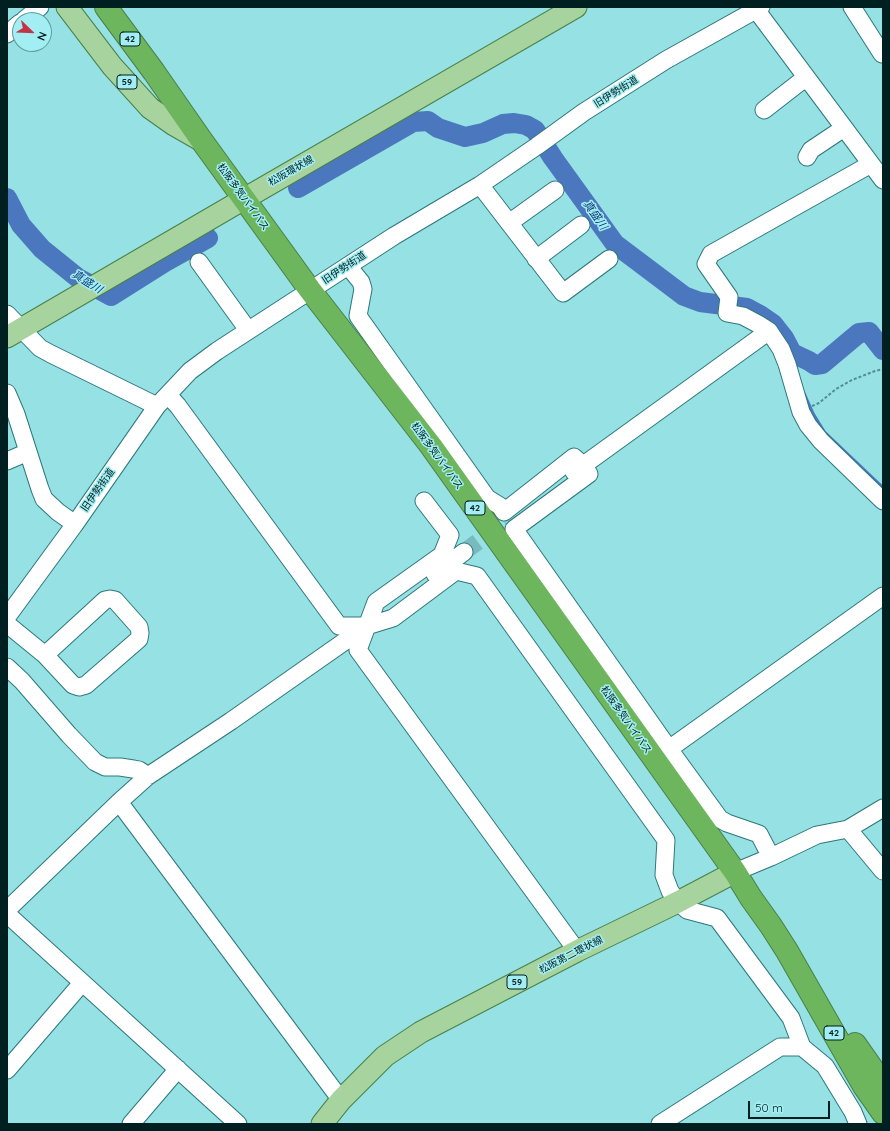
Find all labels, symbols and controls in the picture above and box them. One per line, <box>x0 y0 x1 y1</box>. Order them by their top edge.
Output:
north arrow <box>12 12 52 52</box>
text: N <box>34 30 50 43</box>
road number: 42 <box>120 32 140 46</box>
street label: 旧伊勢街道 <box>592 74 640 110</box>
road number: 59 <box>117 75 137 89</box>
street label: 松阪環状線 <box>266 153 316 189</box>
street label: 松阪多気バイパス <box>215 161 271 233</box>
water label: 真盛川 <box>580 198 610 232</box>
street label: 旧伊勢街道 <box>320 249 368 287</box>
water label: 真盛川 <box>70 268 104 296</box>
street label: 松阪多気バイパス <box>409 420 465 492</box>
street label: 旧伊勢街道 <box>79 466 117 514</box>
road number: 42 <box>465 501 485 515</box>
street label: 松阪多気バイパス <box>598 684 654 756</box>
street label: 松阪第二環状線 <box>537 934 605 976</box>
road number: 59 <box>507 975 527 989</box>
road number: 42 <box>824 1026 844 1040</box>
scale bar <box>750 1093 832 1119</box>
text: 50 m <box>755 1100 783 1115</box>

